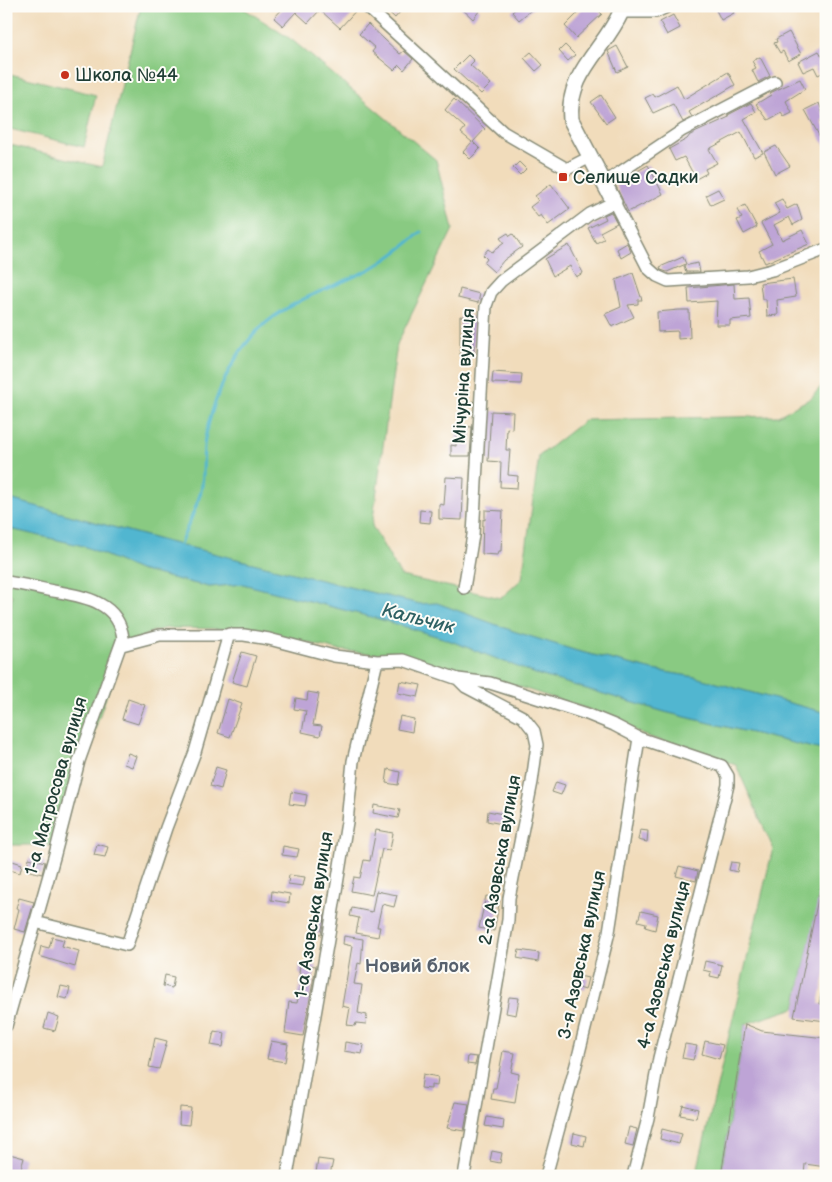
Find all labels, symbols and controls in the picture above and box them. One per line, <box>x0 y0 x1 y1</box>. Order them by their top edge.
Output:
place label: Школа №44 <box>75 65 178 86</box>
marker: Школа №44 <box>59 69 71 81</box>
place label: Селище Садки <box>573 167 699 188</box>
marker: Селище Садки <box>557 171 569 183</box>
street label: Мічуріна вулиця <box>449 307 479 445</box>
water label: Кальчик <box>379 599 458 639</box>
street label: 1-а Матросова вулиця <box>20 694 92 878</box>
street label: 2-а Азовська вулиця <box>475 773 525 947</box>
street label: 1-а Азовська вулиця <box>290 830 338 1000</box>
street label: 3-я Азовська вулиця <box>554 869 610 1041</box>
street label: 4-а Азовська вулиця <box>633 879 695 1051</box>
district label: Новий блок <box>365 955 470 978</box>

